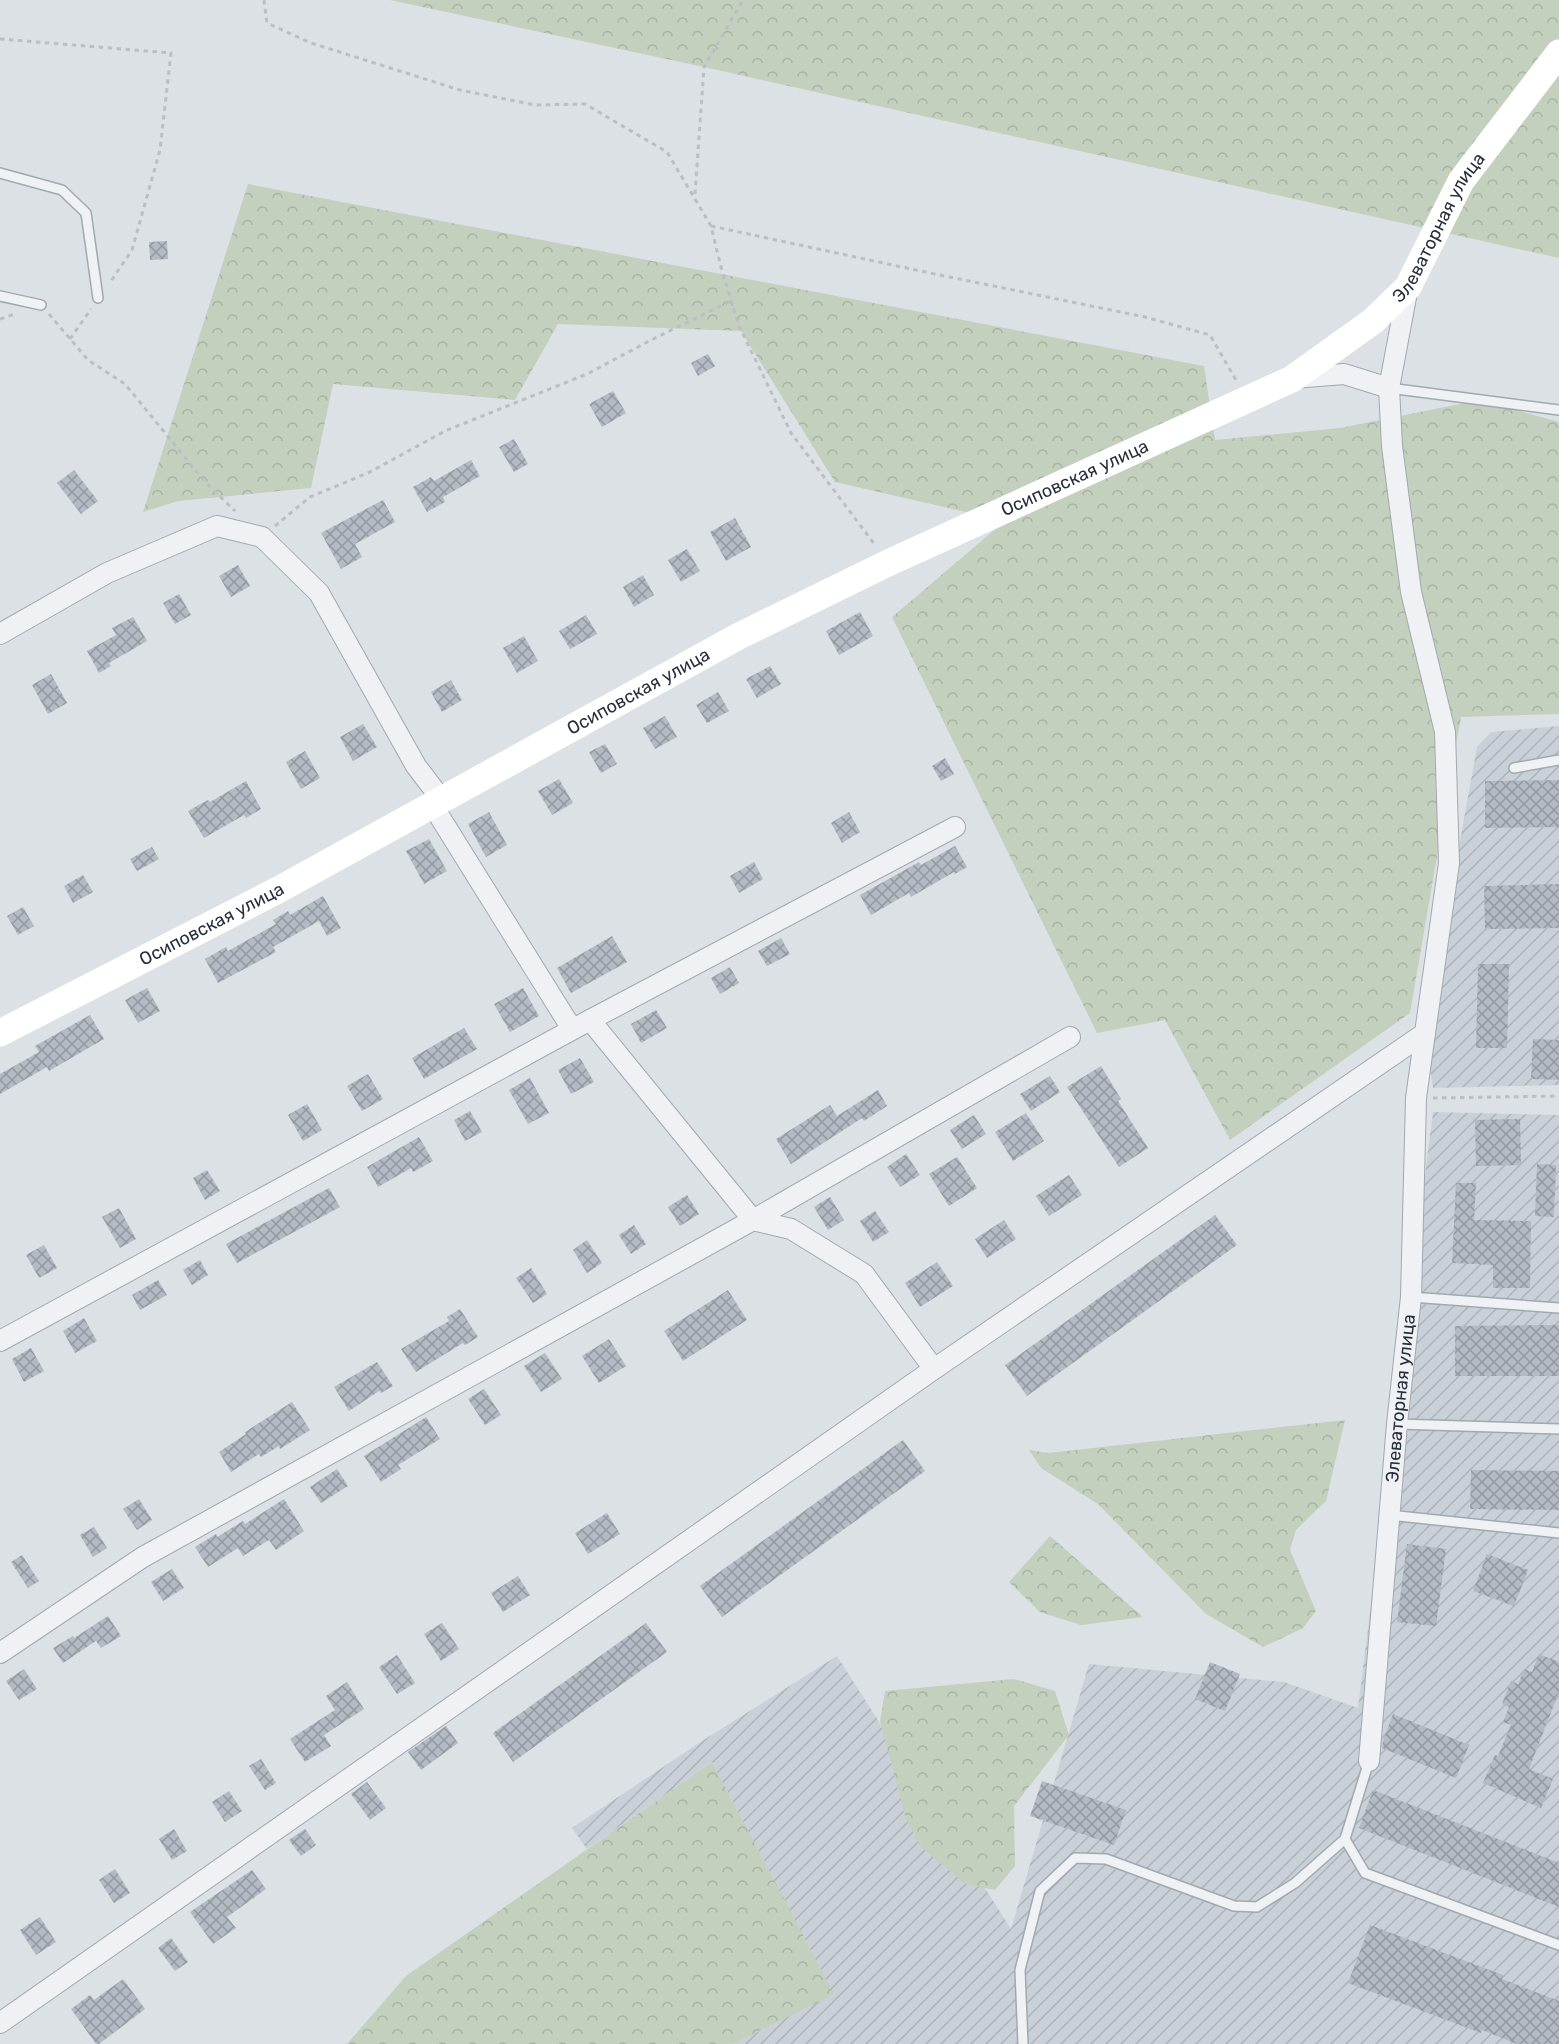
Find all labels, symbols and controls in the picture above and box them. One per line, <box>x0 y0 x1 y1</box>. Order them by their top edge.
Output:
street label: Элеваторная улица <box>1388 148 1490 307</box>
street label: Осиповская улица <box>997 435 1152 521</box>
street label: Осиповская улица <box>563 643 714 740</box>
street label: Осиповская улица <box>136 878 288 970</box>
street label: Элеваторная улица <box>1381 1313 1420 1483</box>

